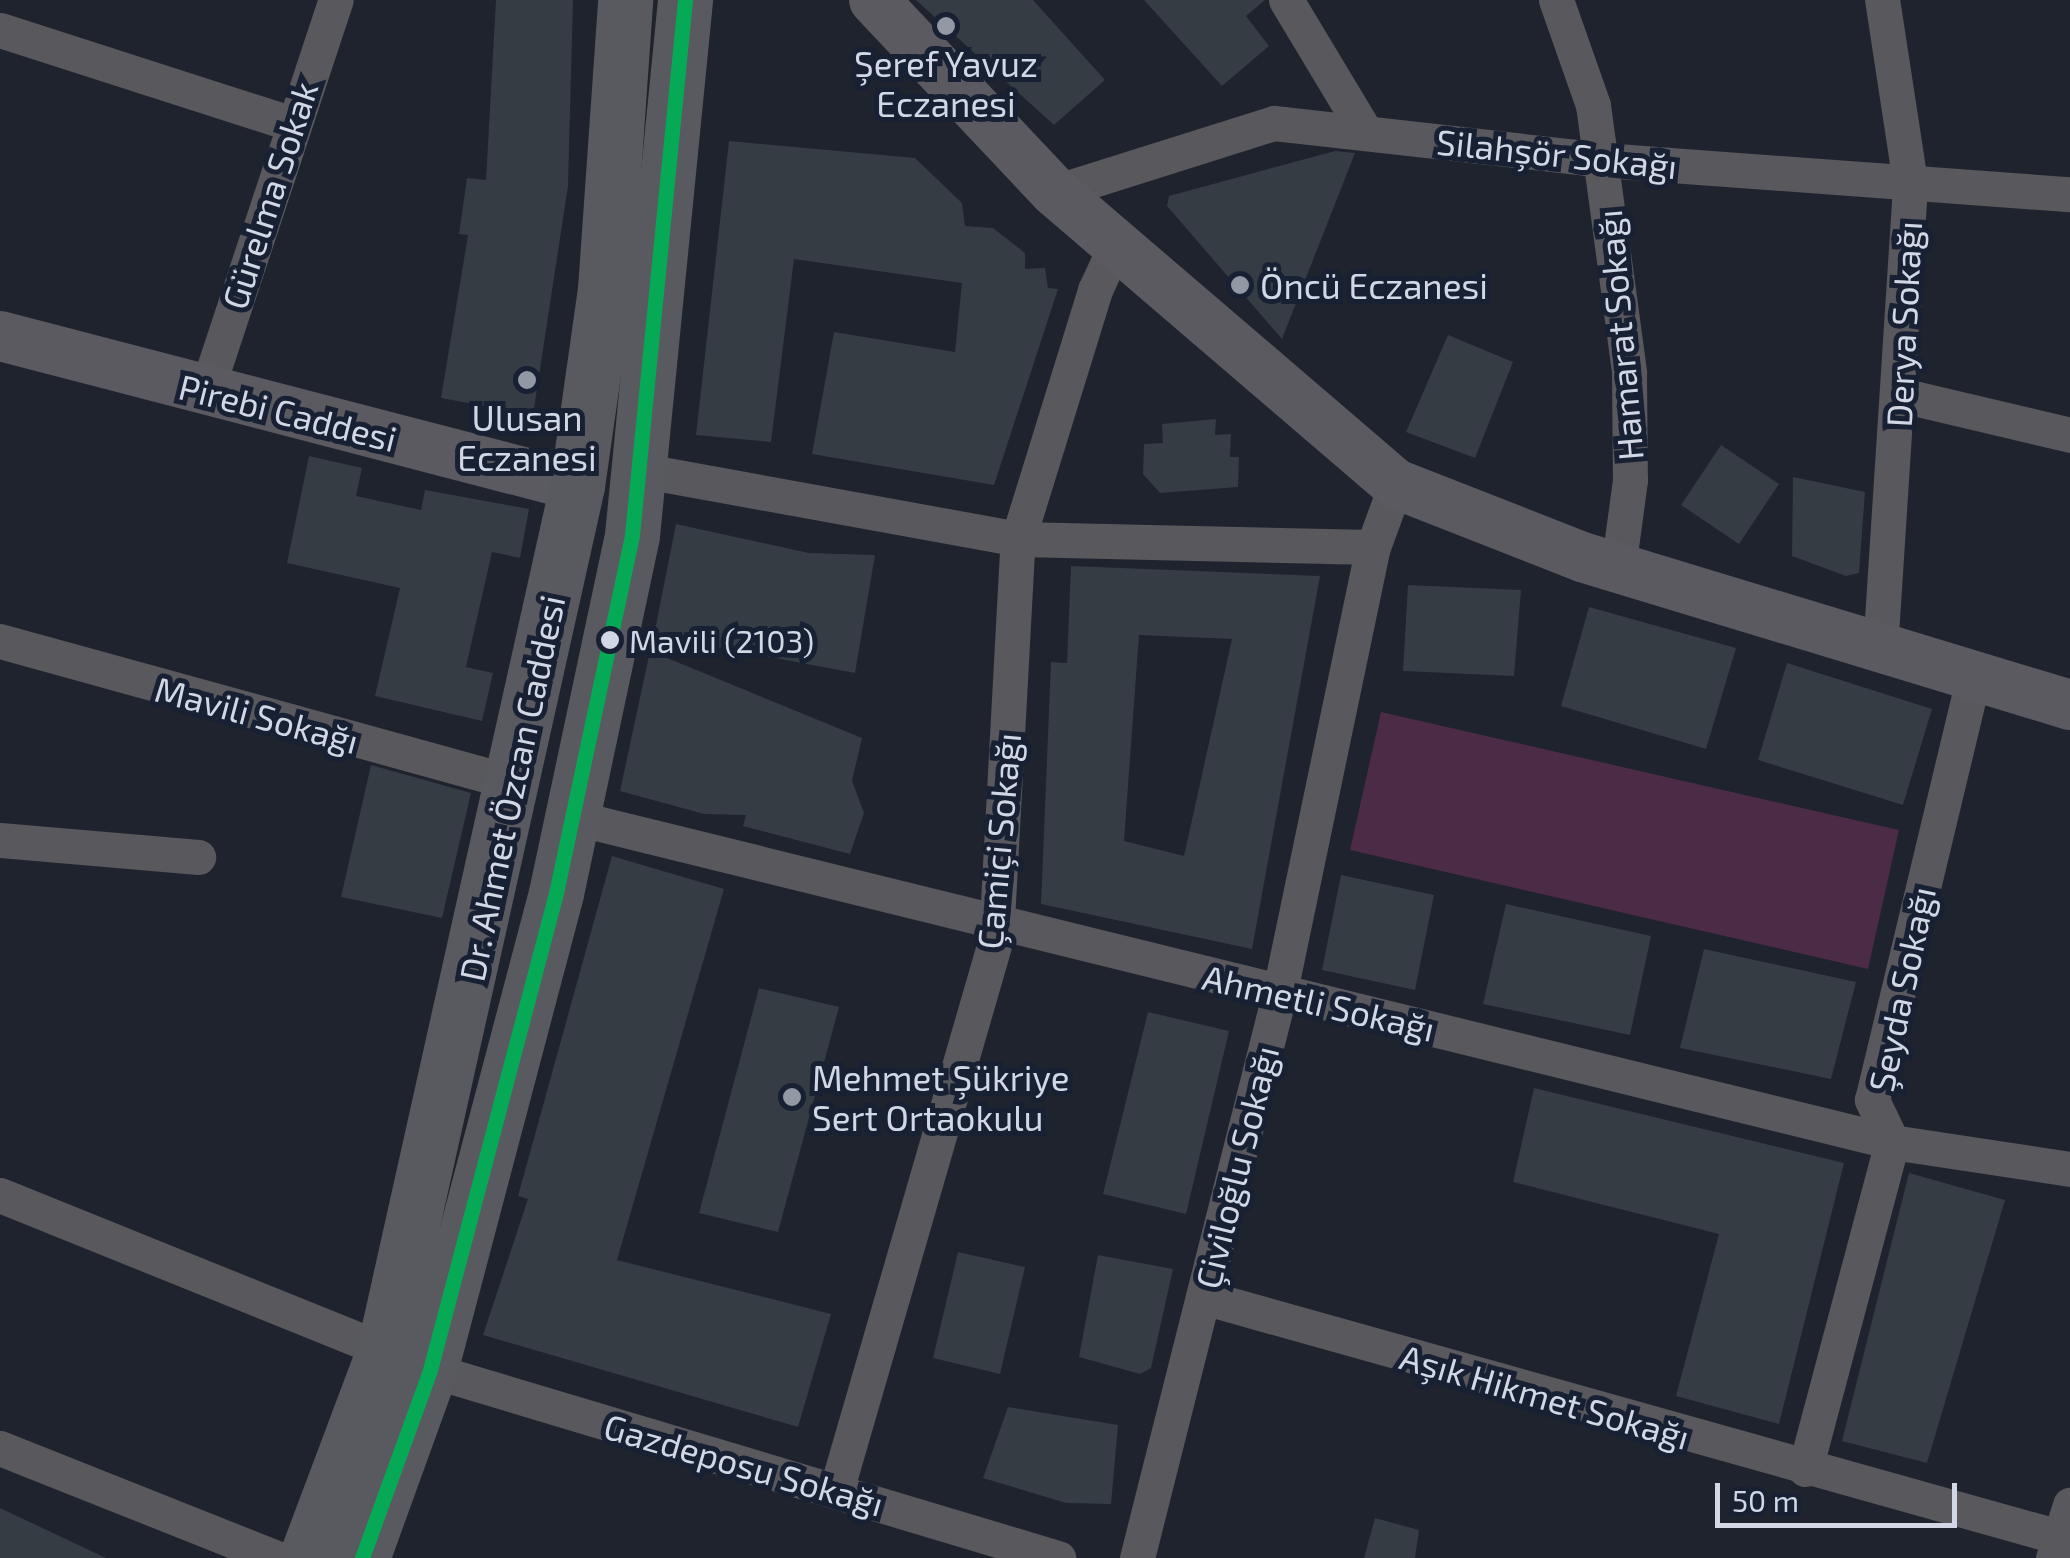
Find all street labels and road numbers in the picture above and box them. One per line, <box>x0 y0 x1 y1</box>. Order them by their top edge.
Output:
street label: Gürelma Sokak <box>212 76 326 314</box>
street label: Silahşör Sokağı <box>1434 119 1680 187</box>
street label: Hamarat Sokağı <box>1587 208 1651 462</box>
street label: Derya Sokağı <box>1877 220 1929 428</box>
street label: Pirebi Caddesi <box>175 365 401 459</box>
street label: Dr. Ahmet Özcan Caddesi <box>449 591 573 985</box>
street label: Mavili Sokağı <box>151 667 363 761</box>
street label: Çamiçi Sokağı <box>968 731 1028 951</box>
street label: Şeyda Sokağı <box>1859 883 1943 1095</box>
street label: Ahmetli Sokağı <box>1199 955 1439 1049</box>
street label: Çiviloğlu Sokağı <box>1186 1041 1286 1293</box>
street label: Aşık Hikmet Sokağı <box>1395 1335 1695 1457</box>
street label: Gazdeposu Sokağı <box>600 1404 888 1524</box>

